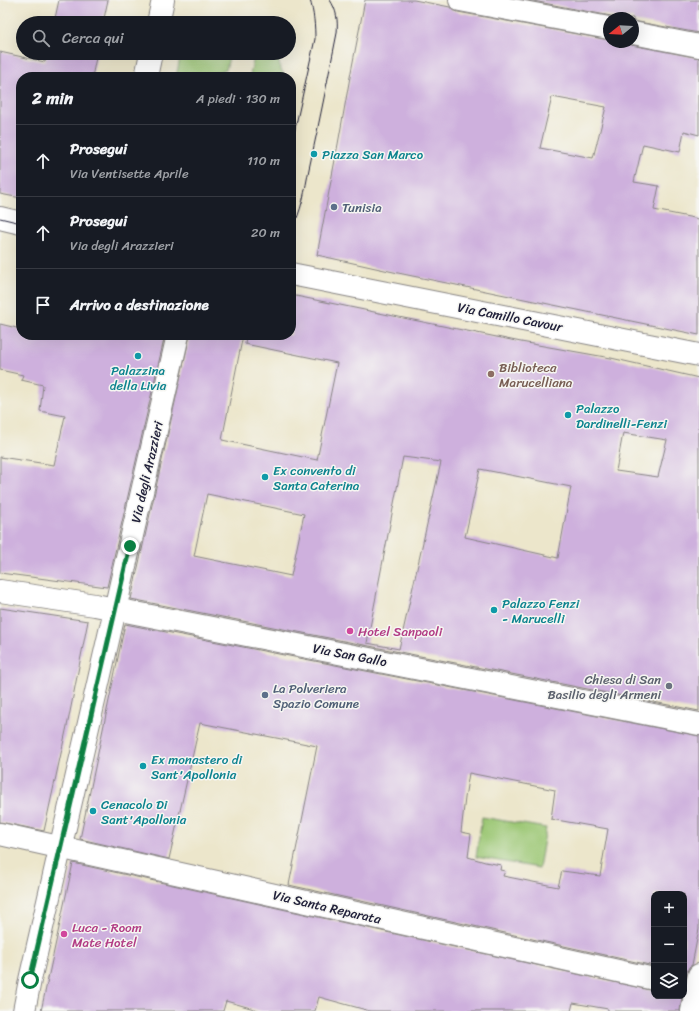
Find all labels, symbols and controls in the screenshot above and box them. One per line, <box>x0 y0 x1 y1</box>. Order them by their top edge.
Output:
north arrow <box>603 12 639 48</box>
search box <box>16 16 296 60</box>
text: Cerca qui <box>62 25 124 51</box>
icon: search <box>30 27 52 49</box>
text: 2 min <box>32 83 73 113</box>
text: A piedi · 130 m <box>196 87 280 110</box>
text: Prosegui <box>70 136 127 162</box>
place label: Piazza San Marco <box>322 143 424 166</box>
text: 110 m <box>247 149 280 172</box>
marker: Piazza San Marco <box>309 149 319 159</box>
icon: ahead <box>32 150 54 172</box>
text: Via Ventisette Aprile <box>70 162 189 185</box>
place label: Tunisia <box>342 196 382 219</box>
marker: Tunisia <box>329 202 339 212</box>
text: Prosegui <box>70 208 127 234</box>
text: 20 m <box>251 221 280 244</box>
icon: ahead <box>32 222 54 244</box>
text: Via degli Arazzieri <box>70 234 174 257</box>
text: Arrivo a destinazione <box>70 292 209 318</box>
icon: arrive <box>32 294 54 316</box>
street label: Via Camillo Cavour <box>456 296 565 339</box>
marker: Palazzina della Livia <box>133 351 143 361</box>
place label: Biblioteca Marucelliana <box>499 356 573 394</box>
place label: Palazzina della Livia <box>110 359 167 397</box>
marker: Biblioteca Marucelliana <box>486 369 496 379</box>
place label: Palazzo Dardinelli-Fenzi <box>576 397 667 435</box>
marker: Palazzo Dardinelli-Fenzi <box>563 410 573 420</box>
street label: Via degli Arazzieri <box>124 419 170 525</box>
place label: Ex convento di Santa Caterina <box>273 459 360 497</box>
marker: Ex convento di Santa Caterina <box>260 472 270 482</box>
route end <box>121 537 139 555</box>
place label: Palazzo Fenzi - Marucelli <box>502 592 580 630</box>
marker: Palazzo Fenzi - Marucelli <box>489 605 499 615</box>
place label: Hotel Sanpaoli <box>358 620 443 643</box>
marker: Hotel Sanpaoli <box>345 626 355 636</box>
street label: Via San Gallo <box>311 637 389 674</box>
place label: Chiesa di San Basilio degli Armeni <box>548 668 661 706</box>
place label: La Polveriera Spazio Comune <box>273 677 359 715</box>
marker: Chiesa di San Basilio degli Armeni <box>664 681 674 691</box>
marker: La Polveriera Spazio Comune <box>260 690 270 700</box>
place label: Ex monastero di Sant'Apollonia <box>151 748 243 786</box>
marker: Ex monastero di Sant'Apollonia <box>138 761 148 771</box>
place label: Cenacolo Di Sant'Apollonia <box>101 793 187 831</box>
marker: Cenacolo Di Sant'Apollonia <box>88 806 98 816</box>
street label: Via Santa Reparata <box>271 883 384 931</box>
map controls <box>651 891 687 999</box>
button: + <box>651 891 687 927</box>
place label: Luca - Room Mate Hotel <box>72 916 142 954</box>
button: − <box>651 927 687 963</box>
marker: Luca - Room Mate Hotel <box>59 929 69 939</box>
button: layers <box>651 963 687 999</box>
route start <box>21 971 39 989</box>

